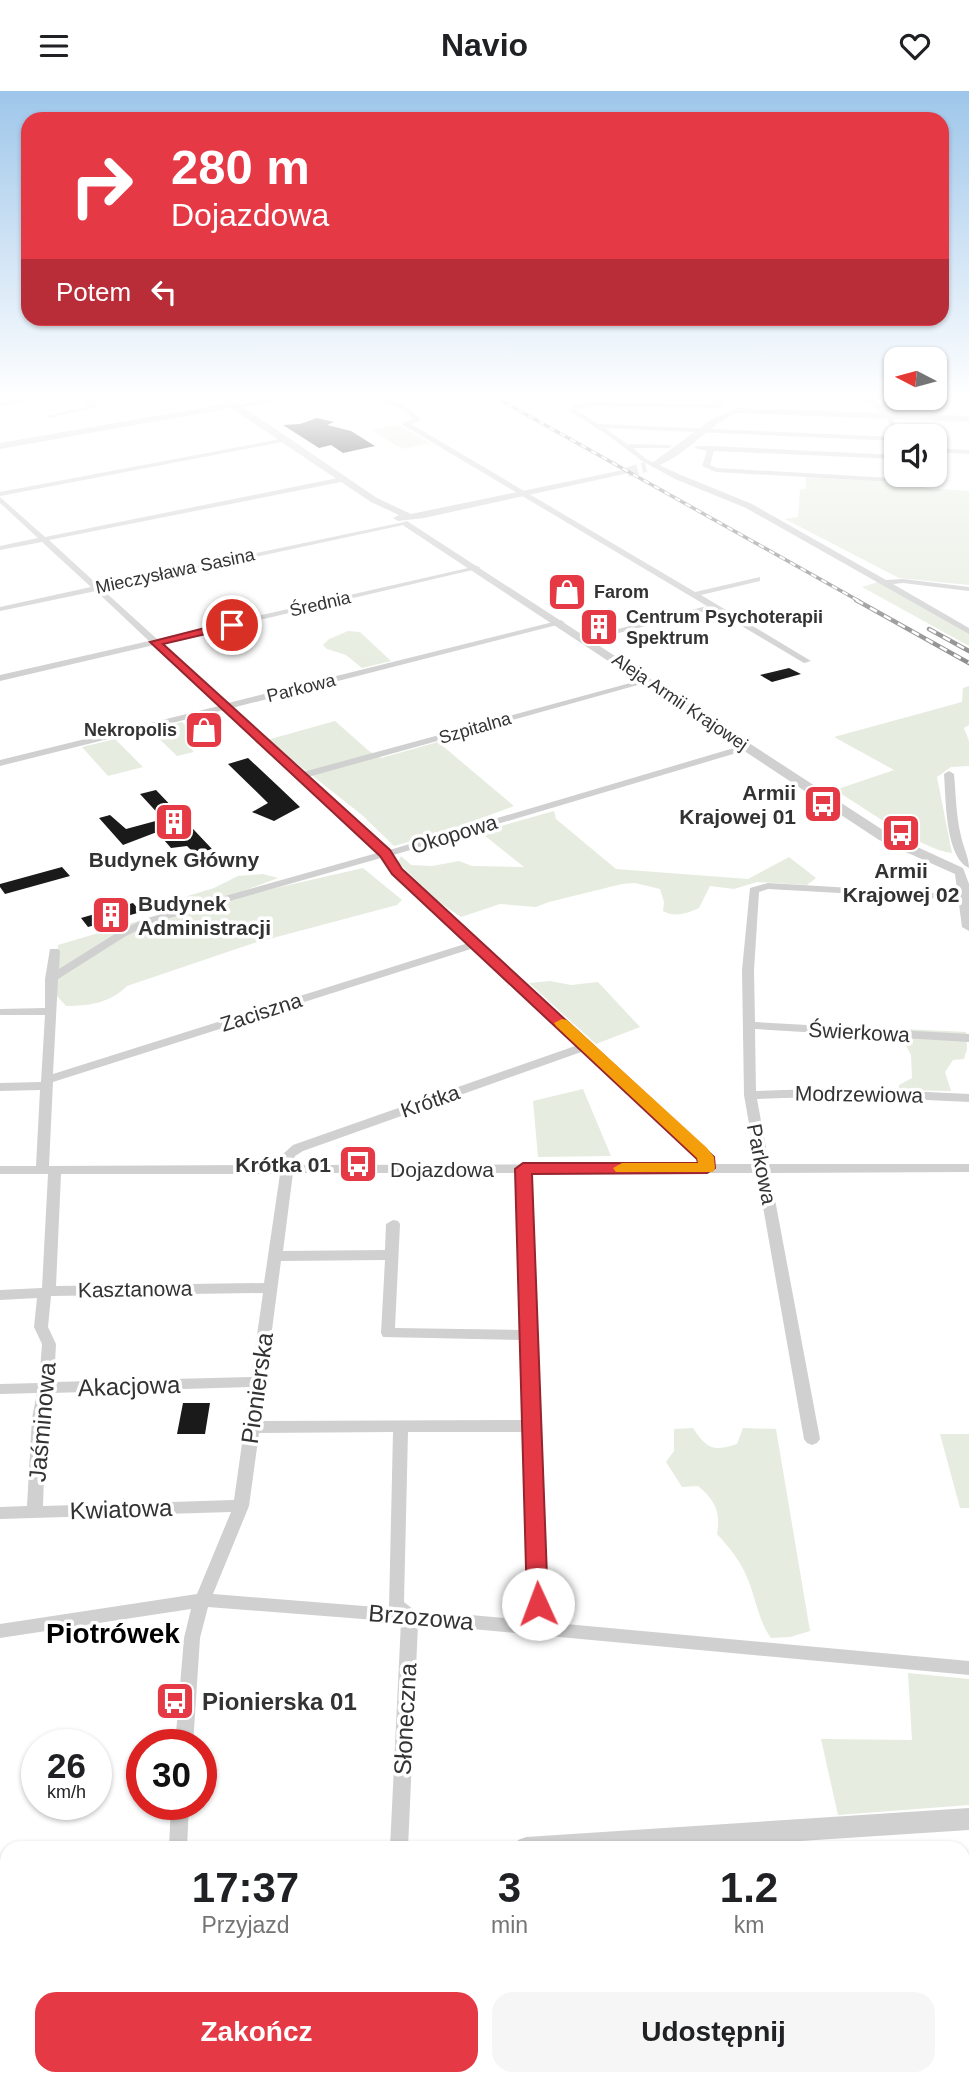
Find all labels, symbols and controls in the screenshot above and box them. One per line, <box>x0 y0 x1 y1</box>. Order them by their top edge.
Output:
icon: menu <box>35 27 73 65</box>
text: Navio <box>441 27 528 63</box>
icon: heart <box>896 27 934 65</box>
icon: right <box>56 140 147 231</box>
text: 280 m <box>171 140 310 194</box>
text: Dojazdowa <box>171 197 329 233</box>
icon: left <box>145 273 183 311</box>
text: Potem <box>56 277 131 307</box>
north arrow <box>884 347 947 409</box>
map controls <box>884 347 947 487</box>
button: sound <box>884 424 947 487</box>
street label: Mieczysława Sasina <box>94 544 257 598</box>
shop icon: Farom <box>546 571 588 613</box>
place label: Farom <box>594 582 649 602</box>
street label: Średnia <box>287 586 353 621</box>
pin <box>202 595 262 655</box>
icon: arrive <box>213 606 251 644</box>
building icon: Centrum Psychoterapii Spektrum <box>578 606 620 648</box>
place label: Centrum Psychoterapii Spektrum <box>626 607 823 648</box>
street label: Aleja Armii Krajowej <box>608 649 752 755</box>
street label: Parkowa <box>265 670 338 706</box>
street label: Szpitalna <box>437 708 514 748</box>
shop icon: Nekropolis <box>183 709 225 751</box>
place label: Nekropolis <box>84 720 177 740</box>
place label: Armii Krajowej 01 <box>679 781 796 828</box>
bus stop icon: Armii Krajowej 01 <box>802 783 844 825</box>
building icon: Budynek Główny <box>153 801 195 843</box>
street label: Okopowa <box>408 810 500 858</box>
bus stop icon: Armii Krajowej 02 <box>880 812 922 854</box>
place label: Budynek Główny <box>89 848 259 871</box>
place label: Armii Krajowej 02 <box>843 859 959 906</box>
place label: Budynek Administracji <box>138 892 271 939</box>
building icon: Budynek Administracji <box>90 894 132 936</box>
street label: Zaciszna <box>217 988 305 1036</box>
street label: Świerkowa <box>808 1018 911 1046</box>
street label: Krótka <box>398 1080 463 1122</box>
street label: Modrzewiowa <box>795 1081 924 1107</box>
street label: Parkowa <box>743 1122 781 1207</box>
bus stop icon: Krótka 01 <box>337 1143 379 1185</box>
place label: Krótka 01 <box>235 1153 331 1176</box>
street label: Dojazdowa <box>390 1158 494 1181</box>
street label: Kasztanowa <box>78 1276 193 1301</box>
street label: Pionierska <box>236 1330 278 1445</box>
street label: Jaśminowa <box>23 1360 61 1483</box>
street label: Akacjowa <box>77 1371 181 1401</box>
street label: Kwiatowa <box>69 1494 173 1524</box>
position arrow <box>501 1567 575 1641</box>
street label: Brzozowa <box>367 1599 475 1635</box>
district label: Piotrówek <box>46 1618 180 1649</box>
street label: Słoneczna <box>389 1662 421 1776</box>
bus stop icon: Pionierska 01 <box>154 1680 196 1722</box>
place label: Pionierska 01 <box>202 1688 357 1715</box>
speed limit sign: 30 <box>126 1729 217 1820</box>
text: 26 <box>47 1746 86 1785</box>
text: km/h <box>47 1782 86 1802</box>
text: 17:37 <box>192 1864 299 1911</box>
text: 3 <box>498 1864 521 1911</box>
text: 1.2 <box>720 1864 778 1911</box>
text: Przyjazd <box>201 1912 290 1938</box>
text: min <box>491 1912 528 1938</box>
text: km <box>734 1912 764 1938</box>
button: Zakończ <box>35 1992 478 2072</box>
button: Udostępnij <box>492 1992 935 2072</box>

